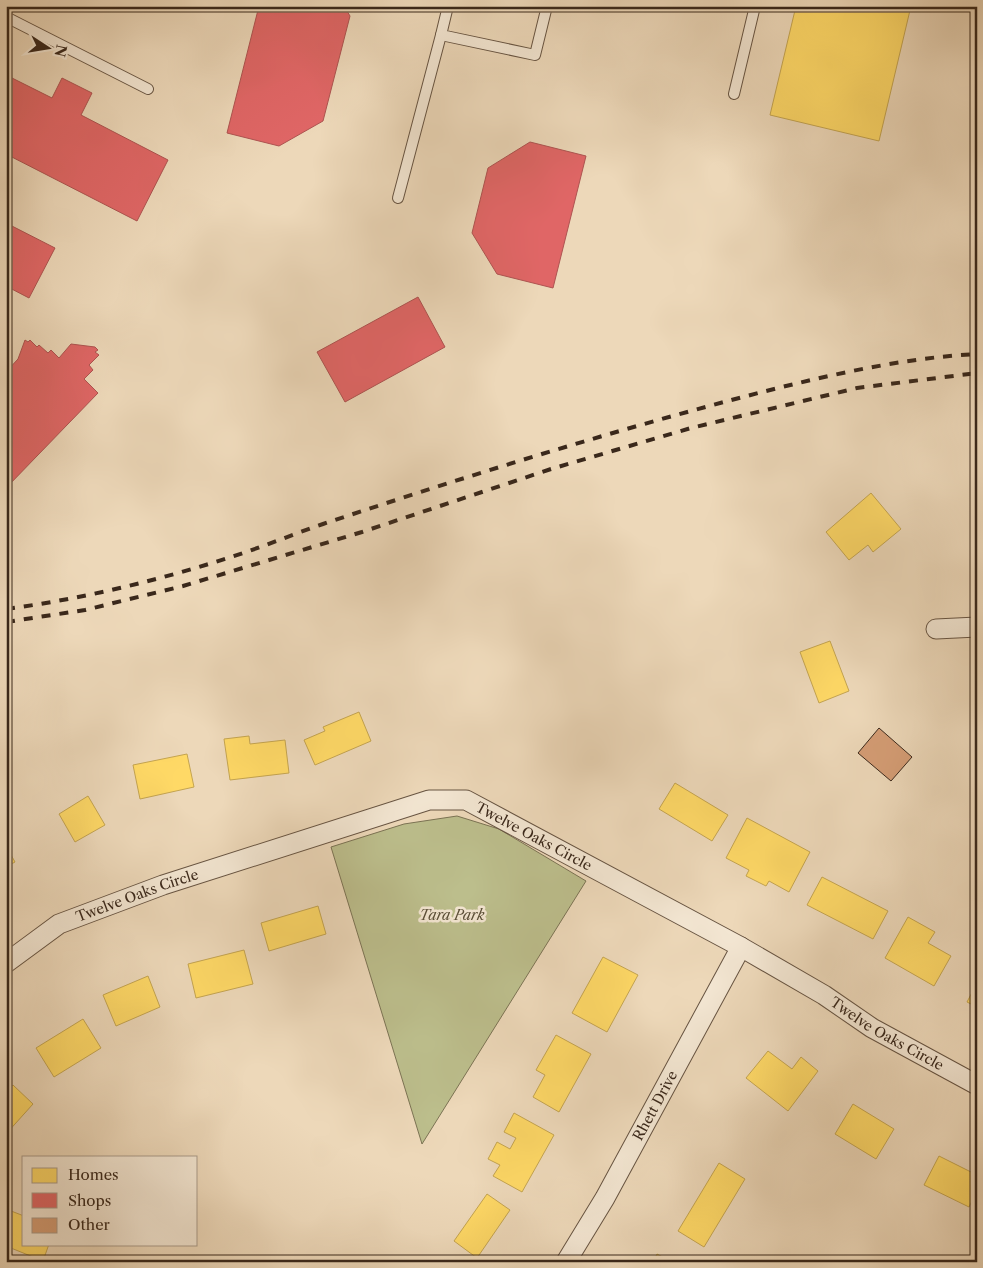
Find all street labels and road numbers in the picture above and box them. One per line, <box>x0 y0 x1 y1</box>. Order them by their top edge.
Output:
street label: Twelve Oaks Circle <box>473 798 595 875</box>
street label: Twelve Oaks Circle <box>73 865 201 926</box>
street label: Twelve Oaks Circle <box>827 993 947 1074</box>
street label: Rhett Drive <box>629 1067 681 1144</box>

